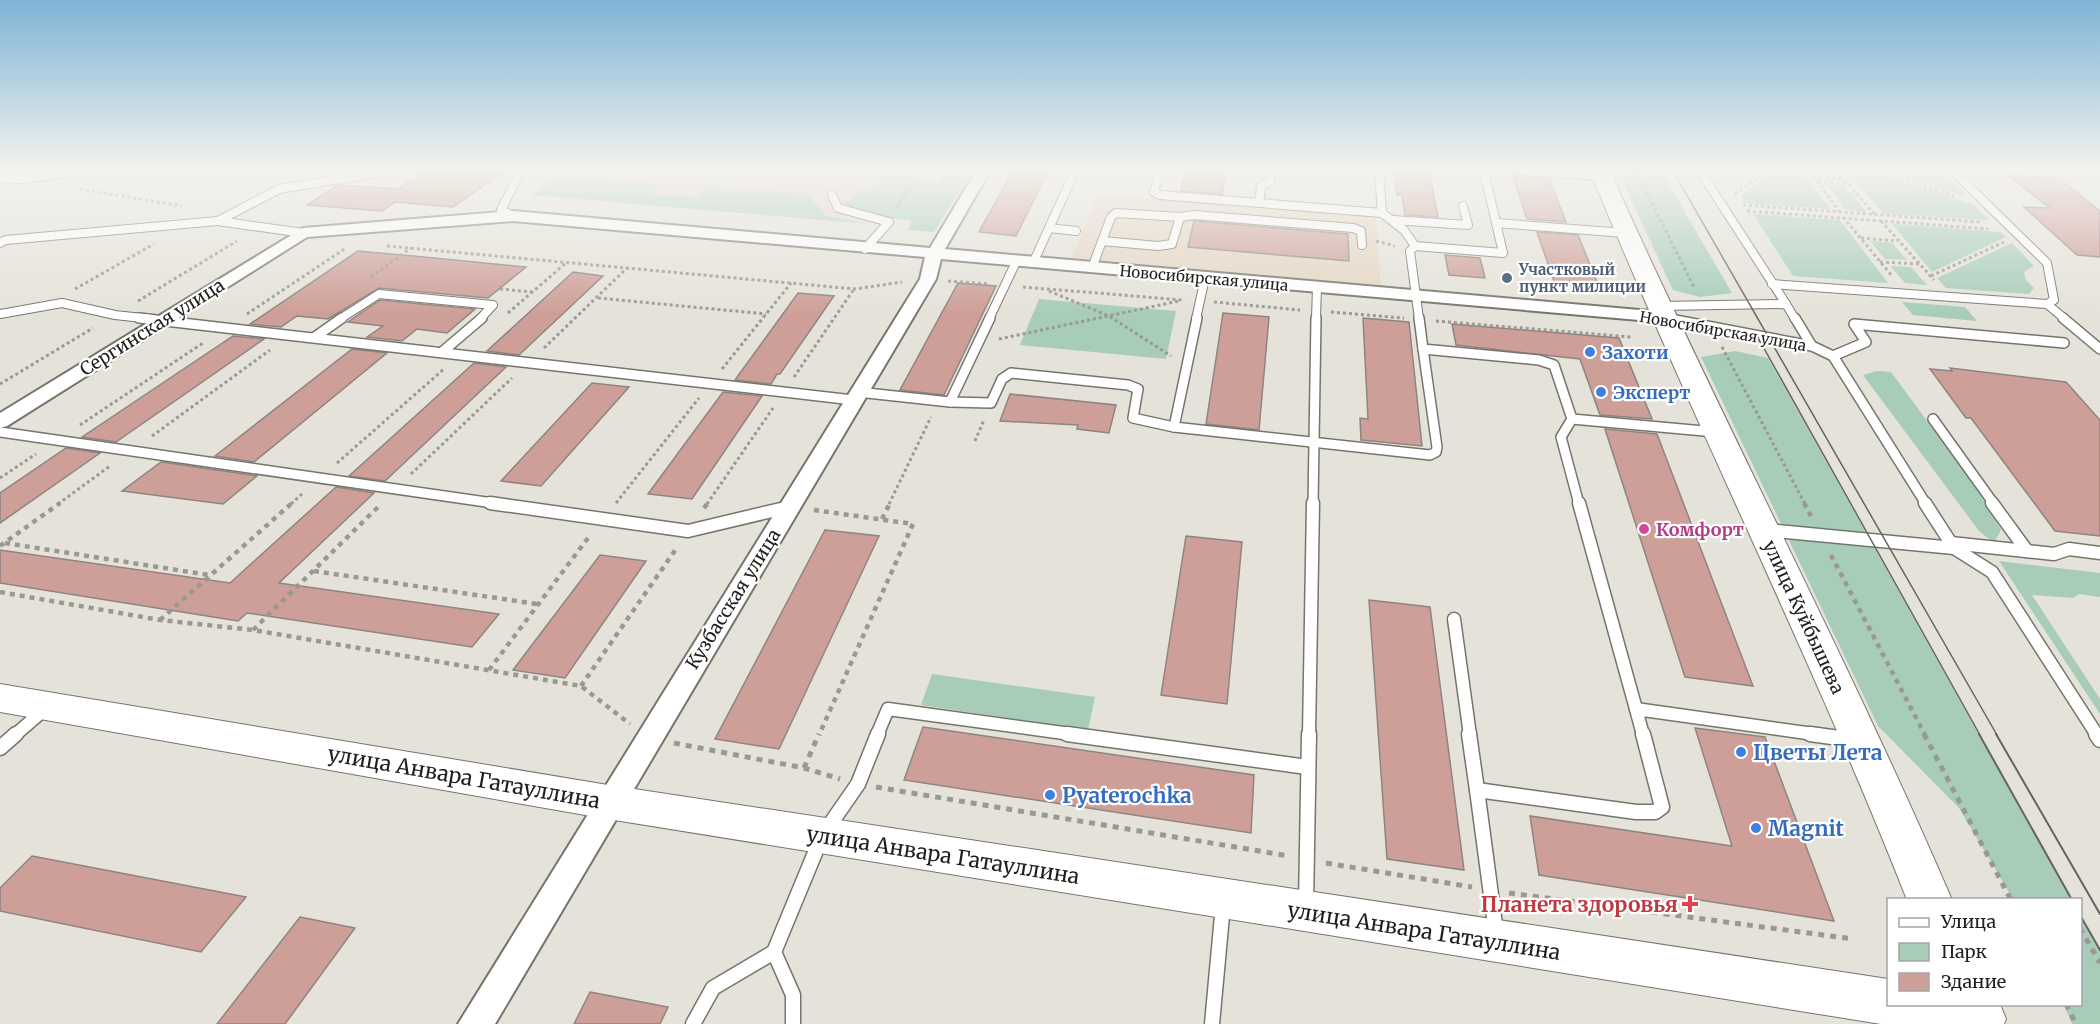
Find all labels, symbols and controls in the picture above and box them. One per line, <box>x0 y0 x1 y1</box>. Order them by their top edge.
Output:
place label: Участковый пункт милиции <box>1518 260 1647 296</box>
street label: Новосибирская улица <box>1119 261 1289 295</box>
marker: Участковый пункт милиции <box>1500 271 1514 285</box>
street label: Сергинская улица <box>76 273 229 381</box>
street label: Новосибирская улица <box>1638 307 1808 355</box>
place label: Захоти <box>1602 341 1669 364</box>
marker: Захоти <box>1583 345 1597 359</box>
place label: Эксперт <box>1613 381 1690 404</box>
marker: Эксперт <box>1594 385 1608 399</box>
place label: Комфорт <box>1656 518 1744 541</box>
marker: Комфорт <box>1637 522 1651 536</box>
street label: Кузбасская улица <box>681 524 786 673</box>
street label: улица Куйбышева <box>1758 537 1850 698</box>
place label: Цветы Лета <box>1753 739 1883 766</box>
street label: улица Анвара Гатауллина <box>326 740 602 814</box>
marker: Цветы Лета <box>1734 745 1748 759</box>
place label: Pyaterochka <box>1062 782 1192 809</box>
marker: Pyaterochka <box>1043 788 1057 802</box>
place label: Magnit <box>1768 815 1845 842</box>
street label: улица Анвара Гатауллина <box>805 820 1081 890</box>
marker: Magnit <box>1749 821 1763 835</box>
place label: Планета здоровья <box>1481 891 1678 918</box>
street label: улица Анвара Гатауллина <box>1286 896 1562 966</box>
marker: Планета здоровья <box>1683 897 1697 911</box>
legend <box>1887 898 2082 1006</box>
text: Улица <box>1940 910 1996 933</box>
text: Парк <box>1941 940 1987 963</box>
text: Здание <box>1941 970 2006 993</box>

